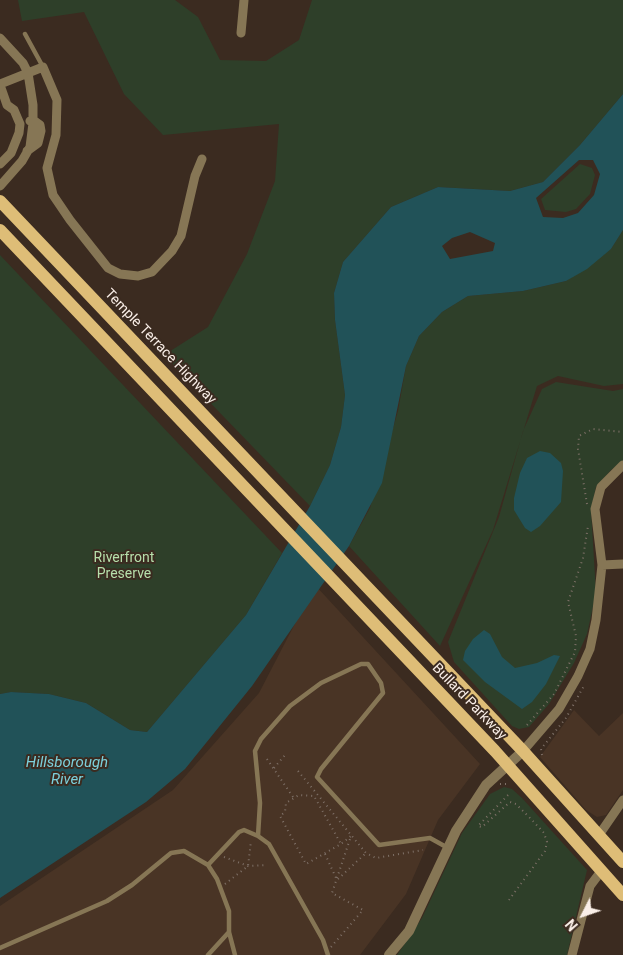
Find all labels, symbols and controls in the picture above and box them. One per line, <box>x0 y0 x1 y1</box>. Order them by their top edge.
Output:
street label: Temple Terrace Highway <box>101 286 219 408</box>
park label: Riverfront Preserve <box>94 550 154 582</box>
street label: Bullard Parkway <box>428 660 510 744</box>
water label: Hillsborough River <box>26 754 108 789</box>
north arrow <box>558 890 608 940</box>
text: N <box>562 916 581 934</box>

